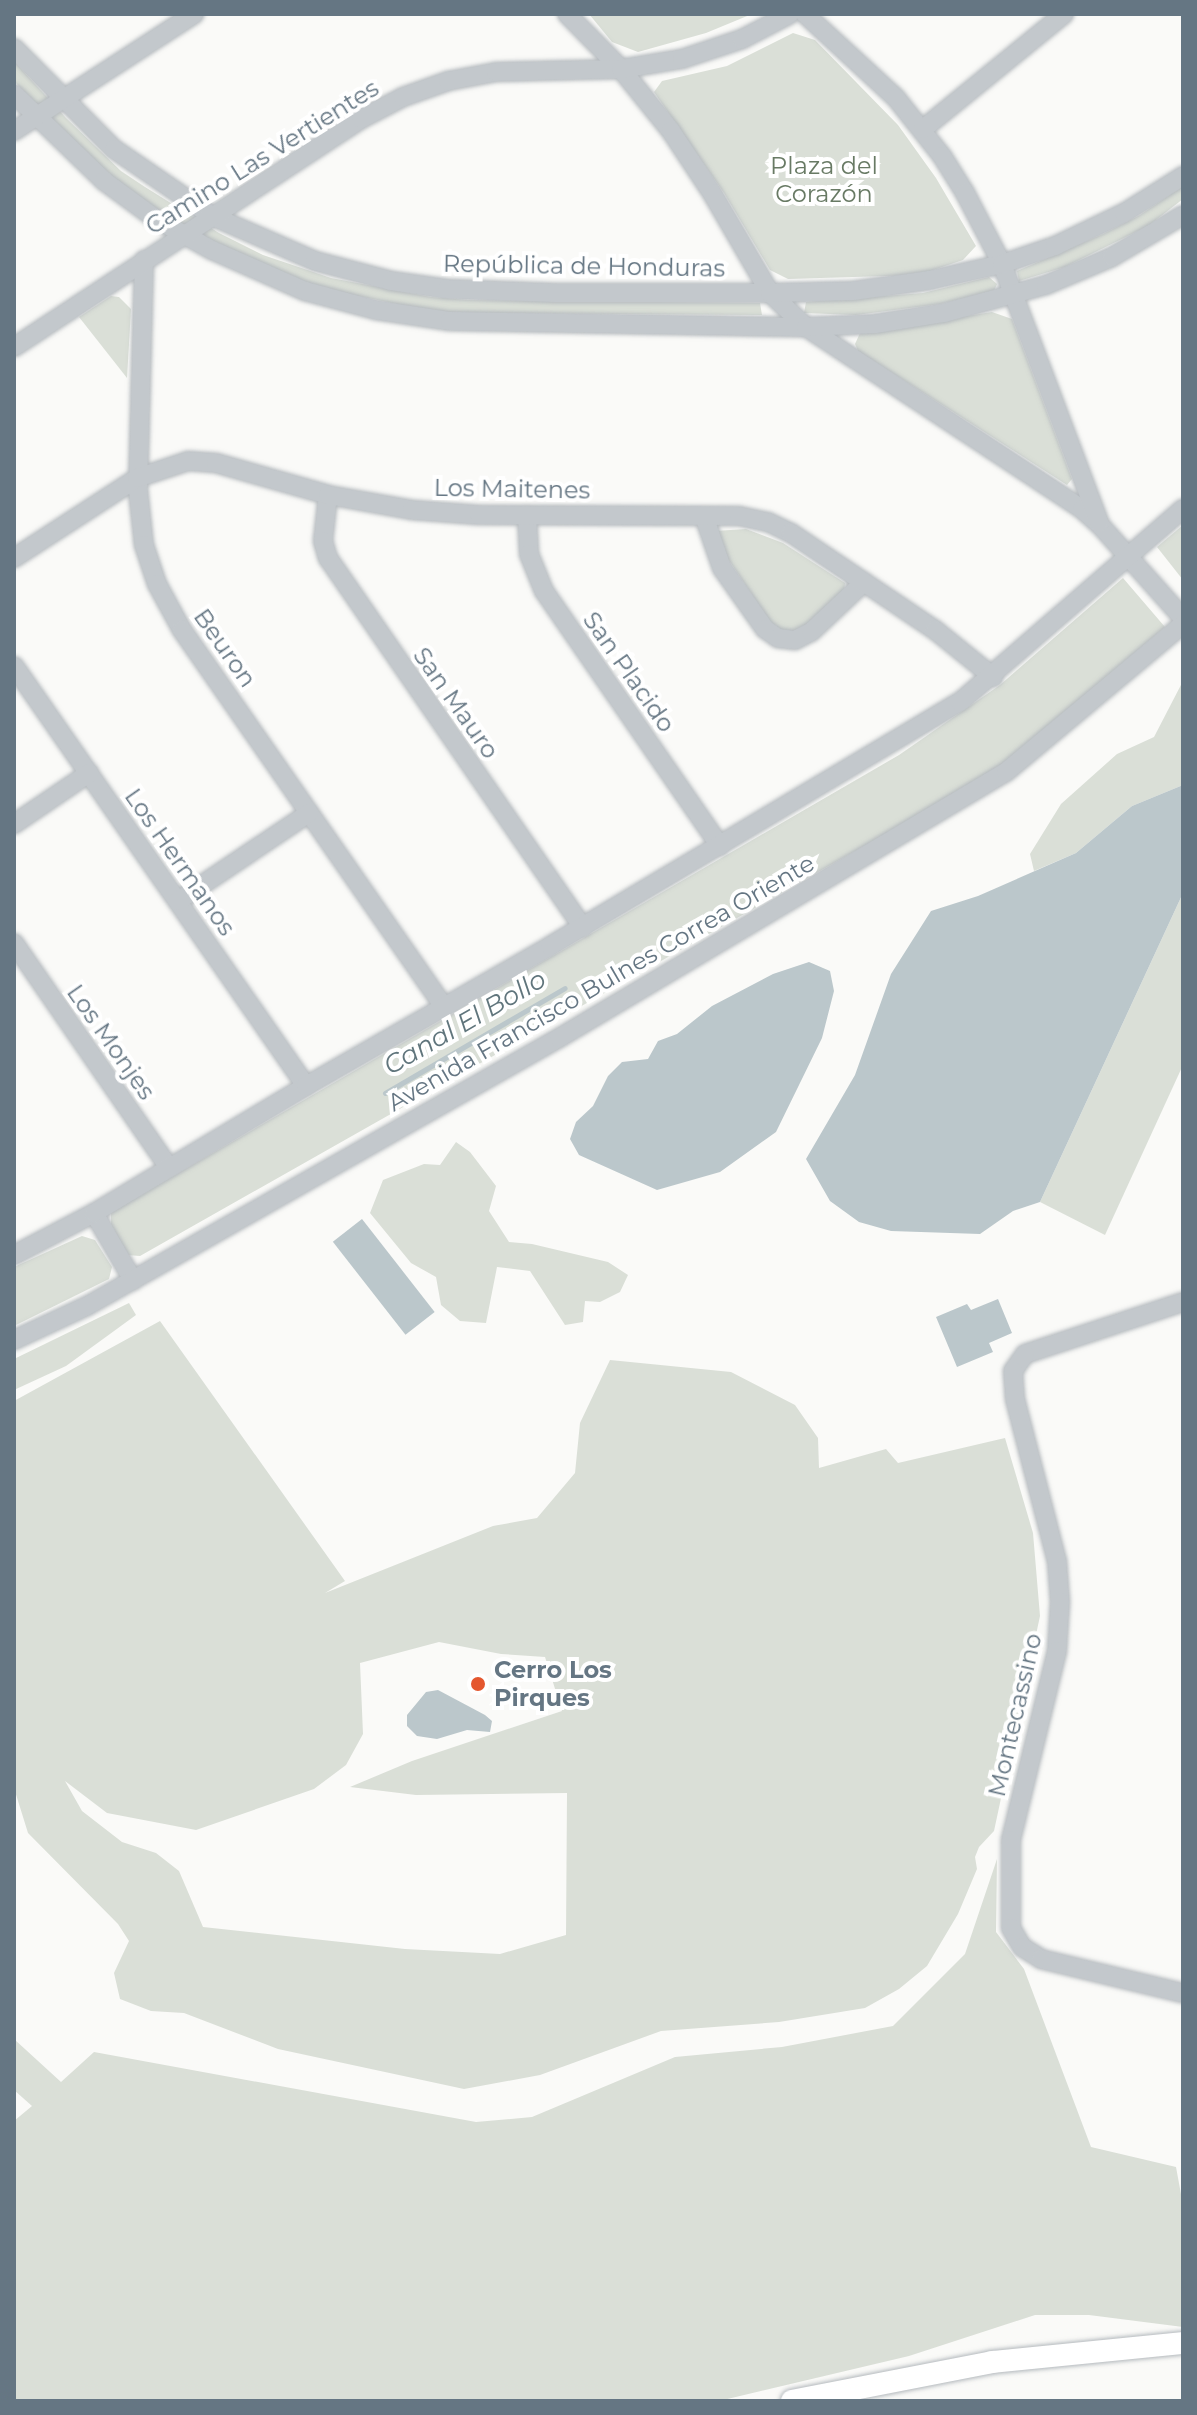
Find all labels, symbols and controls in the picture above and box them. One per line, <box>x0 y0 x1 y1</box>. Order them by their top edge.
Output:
street label: Camino Las Vertientes <box>140 73 384 241</box>
park label: Plaza del Corazón <box>770 152 878 208</box>
street label: República de Honduras <box>443 249 725 283</box>
street label: Los Maitenes <box>433 473 591 505</box>
street label: Beuron <box>188 603 262 693</box>
street label: San Placido <box>577 606 681 738</box>
street label: San Mauro <box>407 642 505 764</box>
street label: Los Hermanos <box>119 783 241 941</box>
street label: Avenida Francisco Bulnes Correa Oriente <box>382 849 820 1117</box>
water label: Canal El Bollo <box>378 964 552 1082</box>
street label: Los Monjes <box>61 979 161 1105</box>
street label: Montecassino <box>982 1630 1048 1800</box>
place label: Cerro Los Pirques <box>494 1656 612 1712</box>
marker: Cerro Los Pirques <box>469 1675 487 1693</box>

